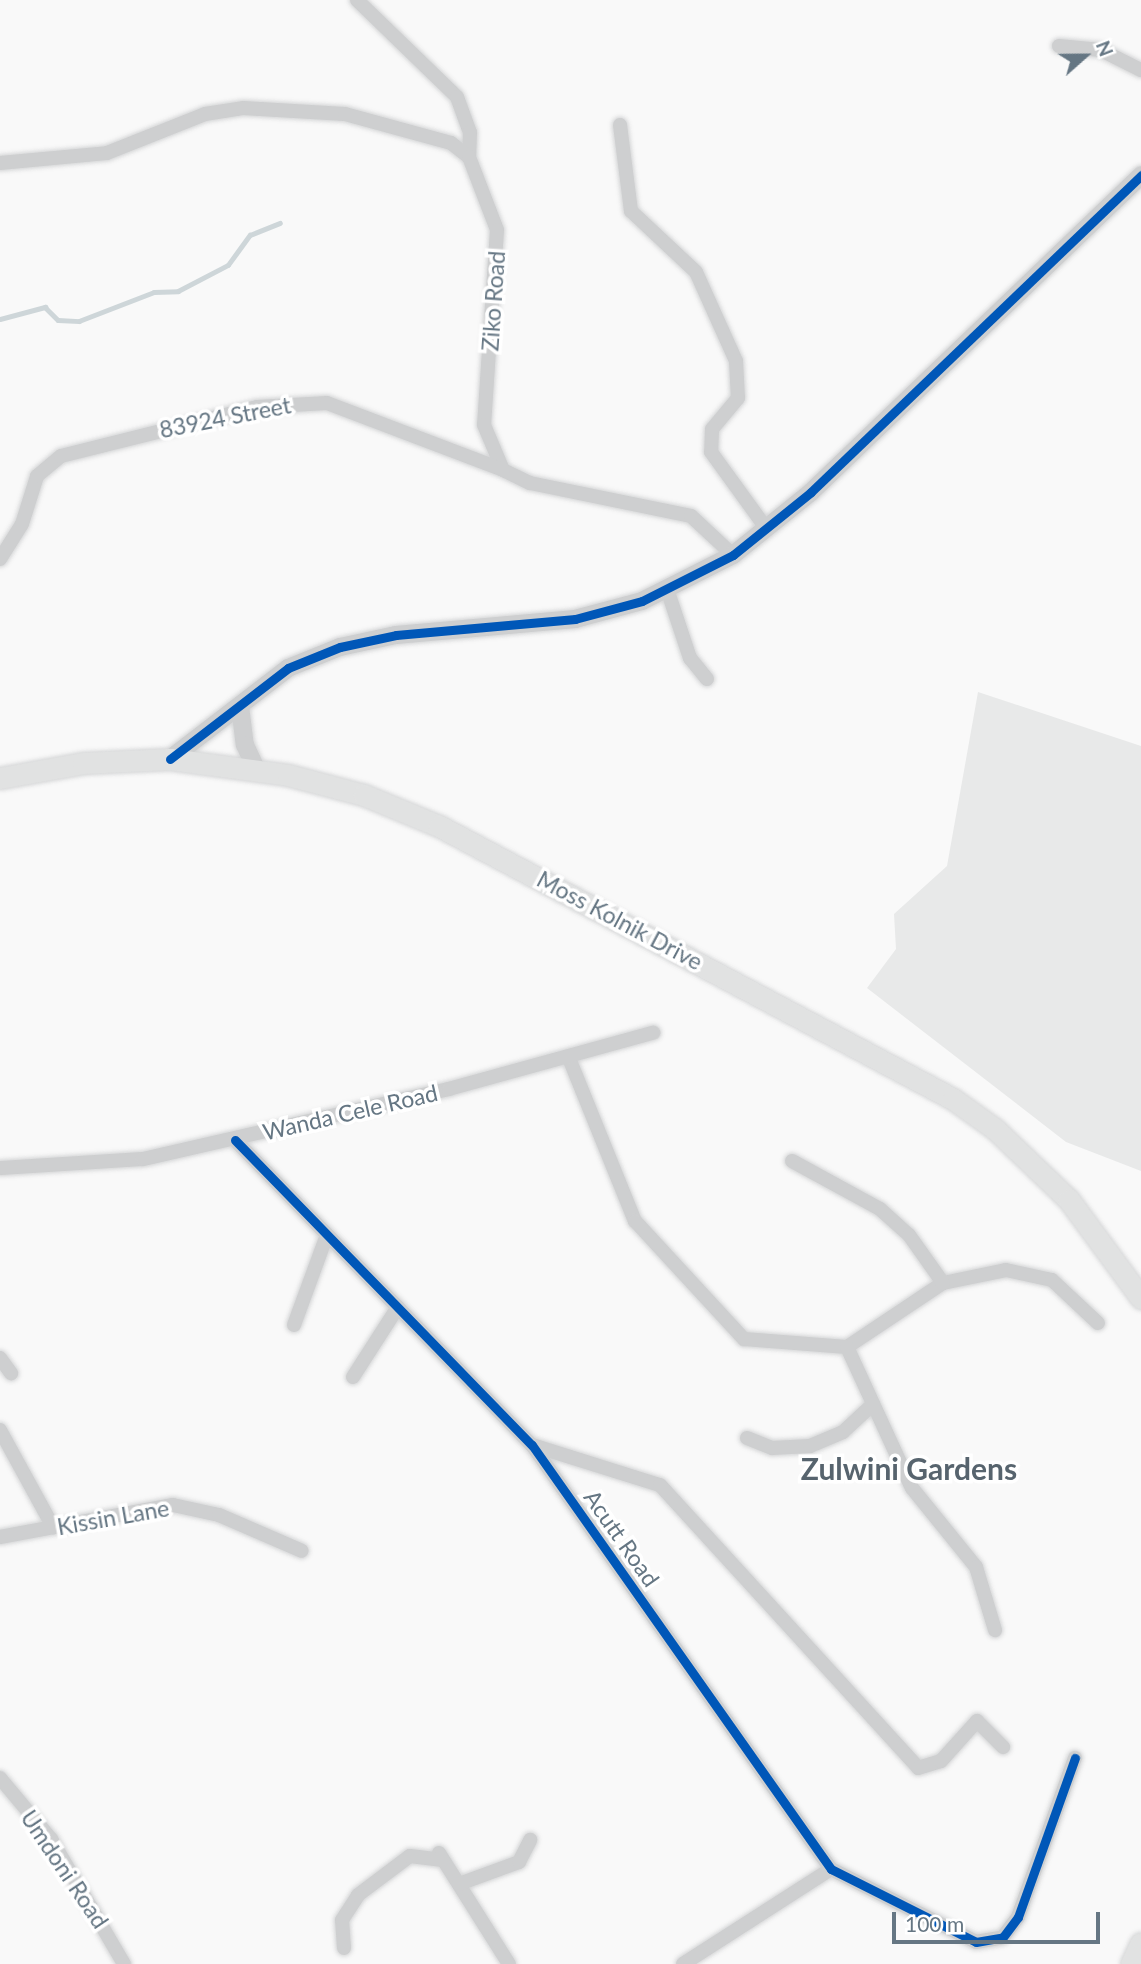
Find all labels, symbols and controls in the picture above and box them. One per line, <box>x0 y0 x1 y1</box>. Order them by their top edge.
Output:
north arrow <box>1050 21 1120 91</box>
text: N <box>1092 37 1118 59</box>
street label: Ziko Road <box>476 250 510 352</box>
street label: 83924 Street <box>157 391 293 443</box>
street label: Moss Kolnik Drive <box>533 865 707 975</box>
street label: Wanda Cele Road <box>260 1078 440 1146</box>
district label: Zulwini Gardens <box>801 1450 1017 1486</box>
street label: Acutt Road <box>579 1484 665 1592</box>
street label: Kissin Lane <box>55 1494 171 1540</box>
street label: Umdoni Road <box>15 1805 115 1933</box>
scale bar <box>896 1898 1104 1942</box>
text: 100 m <box>905 1911 964 1936</box>

